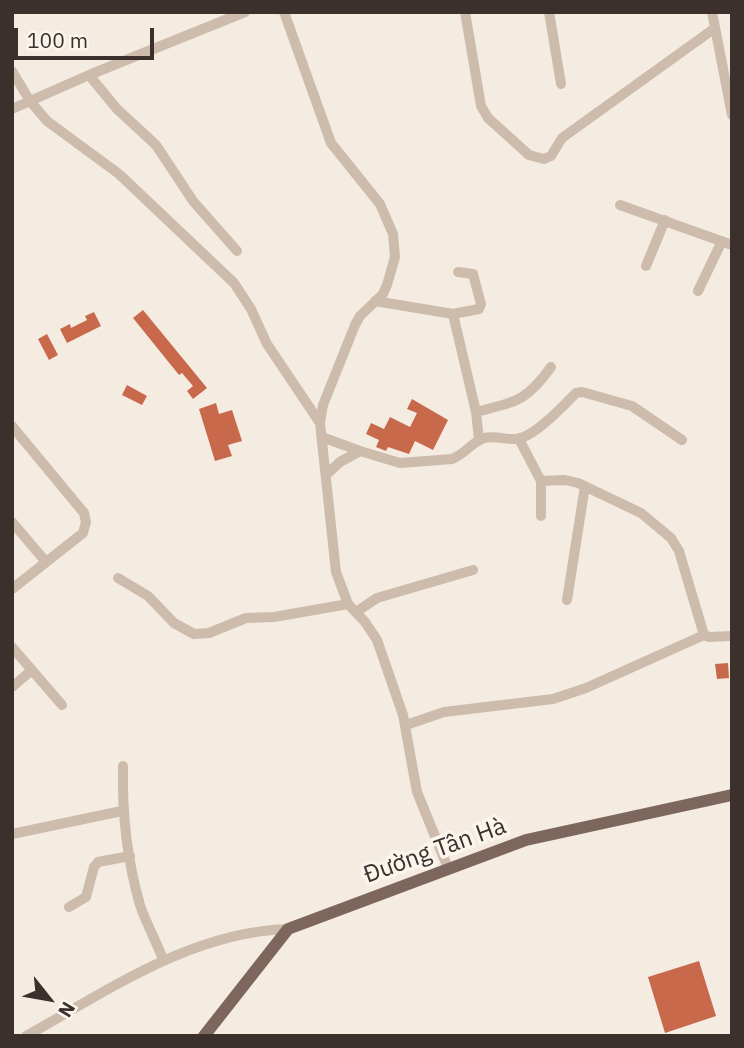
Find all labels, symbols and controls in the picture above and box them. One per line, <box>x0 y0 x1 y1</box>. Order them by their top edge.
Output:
scale bar <box>18 14 158 58</box>
text: 100 m <box>27 26 88 54</box>
street label: Đường Tân Hà <box>360 812 510 890</box>
north arrow <box>14 964 84 1034</box>
text: N <box>53 998 81 1022</box>

